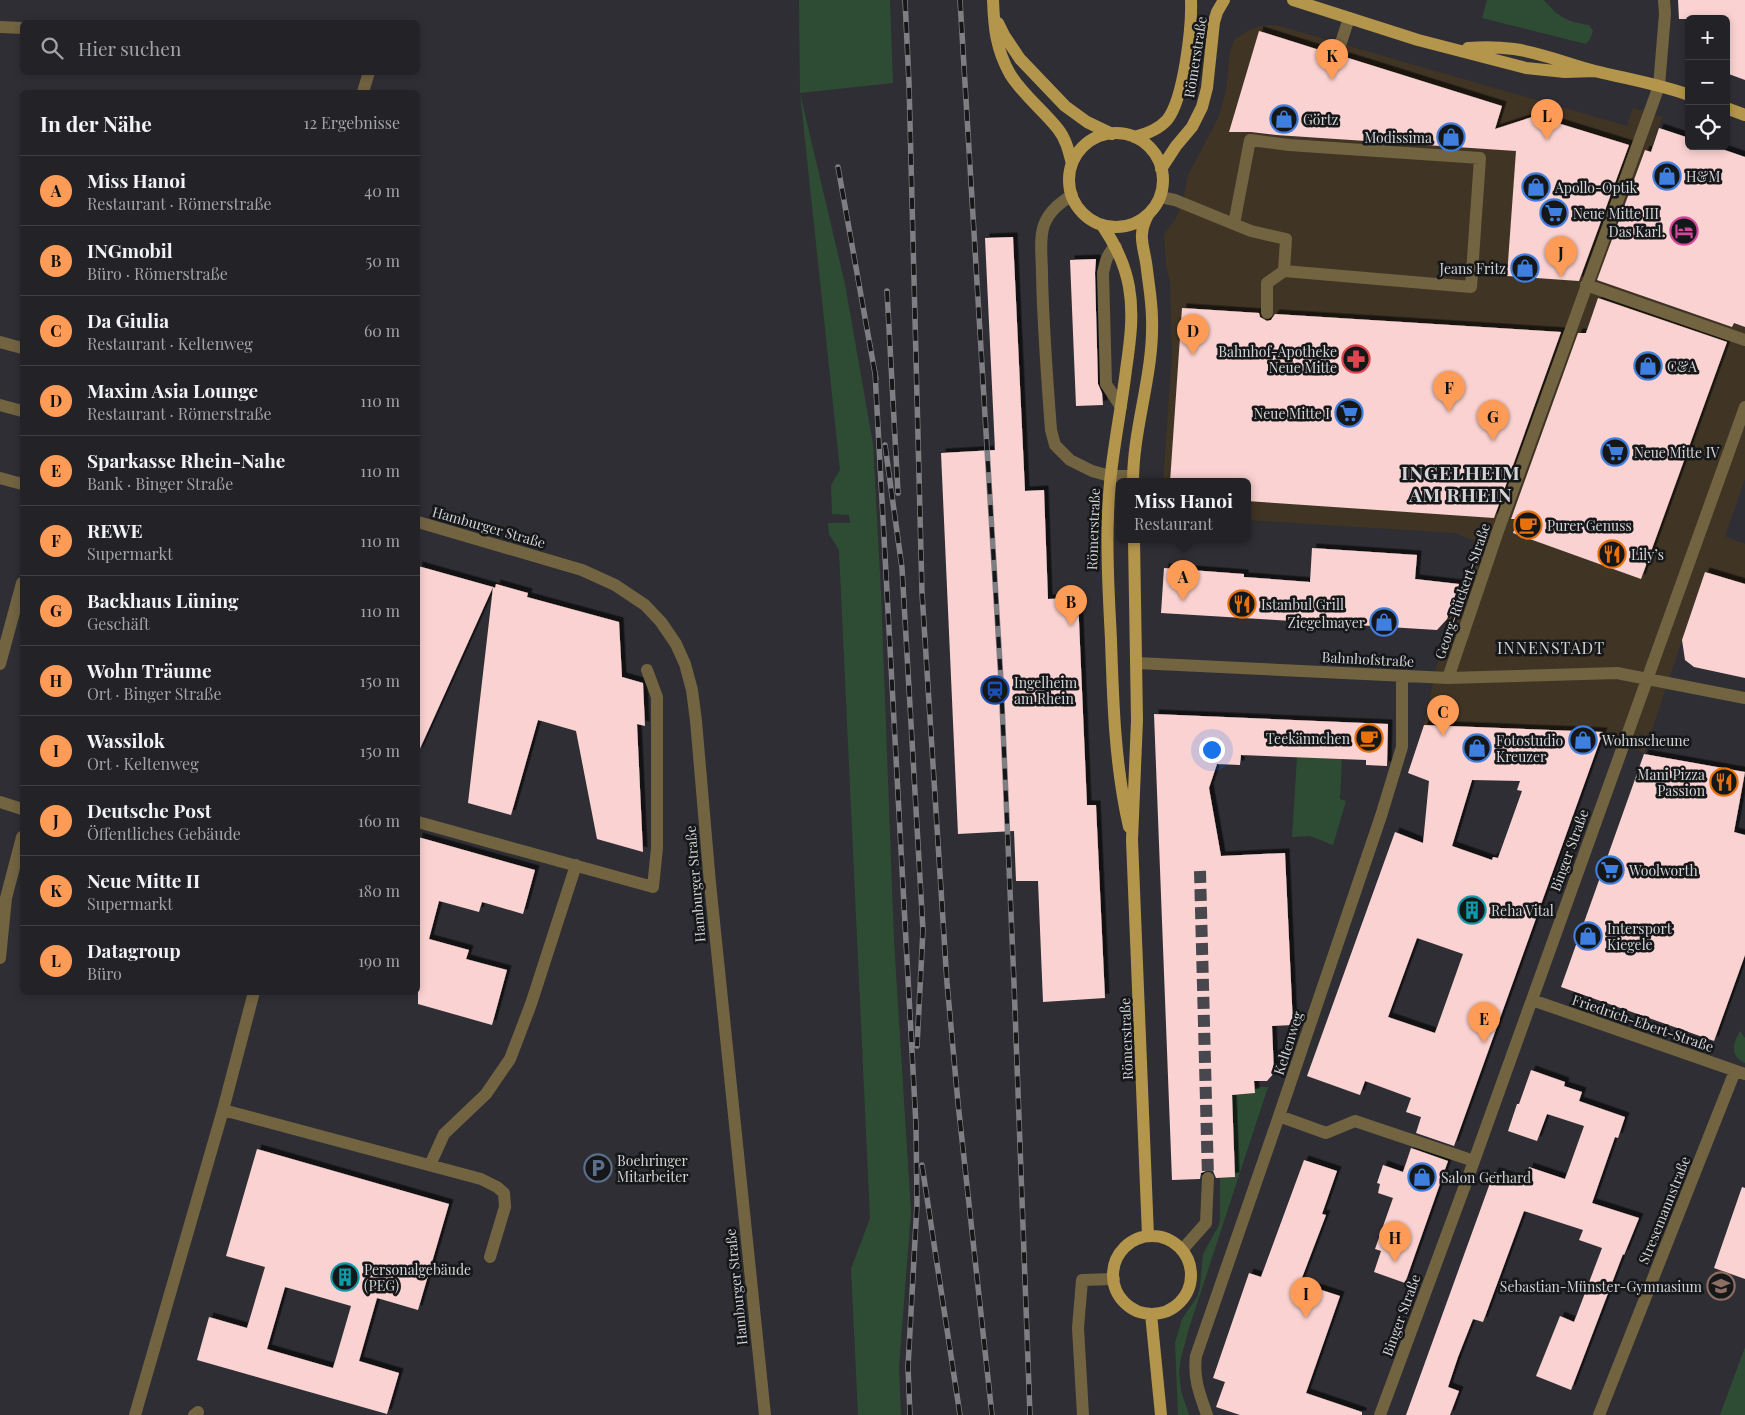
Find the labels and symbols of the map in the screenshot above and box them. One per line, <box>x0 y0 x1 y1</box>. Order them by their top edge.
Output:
street label: Römerstraße <box>1179 15 1211 99</box>
pin: K <box>1316 39 1348 80</box>
pin: L <box>1531 99 1563 140</box>
shop icon: Görtz <box>1269 104 1299 134</box>
place label: Görtz <box>1303 110 1339 129</box>
shop icon: Modissima <box>1436 122 1466 152</box>
place label: Modissima <box>1364 128 1432 147</box>
shop icon: H&M <box>1652 161 1682 191</box>
place label: H&M <box>1686 167 1721 186</box>
shop icon: Apollo-Optik <box>1521 172 1551 202</box>
place label: Apollo-Optik <box>1554 178 1638 197</box>
supermarket icon: Neue Mitte III <box>1539 198 1569 228</box>
place label: Neue Mitte III <box>1573 204 1659 223</box>
hotel icon: Das Karl. <box>1669 216 1699 246</box>
place label: Das Karl. <box>1609 222 1665 241</box>
pin: J <box>1545 236 1577 277</box>
shop icon: Jeans Fritz <box>1510 253 1540 283</box>
place label: Jeans Fritz <box>1439 259 1506 278</box>
pin: D <box>1177 314 1209 355</box>
place label: Bahnhof-Apotheke Neue Mitte <box>1218 342 1337 377</box>
pharmacy icon: Bahnhof-Apotheke Neue Mitte <box>1341 344 1371 374</box>
shop icon: C&A <box>1633 351 1663 381</box>
place label: C&A <box>1667 357 1697 376</box>
pin: F <box>1433 371 1465 412</box>
supermarket icon: Neue Mitte I <box>1334 398 1364 428</box>
pin: G <box>1477 400 1509 441</box>
place label: Neue Mitte I <box>1254 404 1330 423</box>
supermarket icon: Neue Mitte IV <box>1600 437 1630 467</box>
place label: Neue Mitte IV <box>1634 443 1719 462</box>
district label: INGELHEIM AM RHEIN <box>1401 459 1521 507</box>
street label: Römerstraße <box>1082 488 1104 570</box>
street label: Hamburger Straße <box>430 502 548 552</box>
cafe icon: Purer Genuss <box>1513 510 1543 540</box>
place label: Purer Genuss <box>1547 516 1632 535</box>
street label: Georg-Rückert-Straße <box>1430 520 1494 662</box>
restaurant icon: Lily’s <box>1597 539 1627 569</box>
place label: Lily’s <box>1631 545 1664 564</box>
pin: A <box>1167 560 1199 601</box>
pin: B <box>1055 585 1087 626</box>
restaurant icon: Istanbul Grill <box>1227 589 1257 619</box>
place label: Istanbul Grill <box>1261 595 1344 614</box>
shop icon: Ziegelmayer <box>1369 607 1399 637</box>
place label: Ziegelmayer <box>1288 613 1366 632</box>
district label: INNENSTADT <box>1497 637 1605 658</box>
street label: Bahnhofstraße <box>1321 647 1415 671</box>
place label: Ingelheim am Rhein <box>1014 673 1078 708</box>
station icon: Ingelheim am Rhein <box>980 675 1010 705</box>
pin: C <box>1427 695 1459 736</box>
cafe icon: Teekännchen <box>1354 723 1384 753</box>
shop icon: Wohnscheune <box>1568 725 1598 755</box>
place label: Teekännchen <box>1266 729 1351 748</box>
place label: Fotostudio Kreuzer <box>1496 731 1564 766</box>
place label: Wohnscheune <box>1601 731 1690 750</box>
shop icon: Fotostudio Kreuzer <box>1462 733 1492 763</box>
your location <box>1199 737 1225 763</box>
place label: Mani Pizza Passion <box>1637 765 1706 800</box>
restaurant icon: Mani Pizza Passion <box>1709 767 1739 797</box>
street label: Binger Straße <box>1545 806 1593 894</box>
street label: Hamburger Straße <box>680 825 710 943</box>
supermarket icon: Woolworth <box>1595 855 1625 885</box>
place label: Woolworth <box>1628 861 1698 880</box>
building icon: Reha Vital <box>1457 895 1487 925</box>
place label: Reha Vital <box>1491 901 1554 920</box>
place label: Intersport Kiegele <box>1607 919 1673 954</box>
shop icon: Intersport Kiegele <box>1573 921 1603 951</box>
street label: Friedrich-Ebert-Straße <box>1570 990 1716 1056</box>
street label: Römerstraße <box>1115 998 1137 1080</box>
pin: E <box>1468 1002 1500 1043</box>
street label: Keltenweg <box>1269 1008 1307 1077</box>
place label: Boehringer Mitarbeiter <box>617 1151 689 1186</box>
parking icon: Boehringer Mitarbeiter <box>583 1153 613 1183</box>
street label: Stresemannstraße <box>1634 1153 1694 1267</box>
shop icon: Salon Gerhard <box>1407 1162 1437 1192</box>
place label: Salon Gerhard <box>1441 1168 1531 1187</box>
pin: H <box>1379 1221 1411 1262</box>
street label: Hamburger Straße <box>720 1228 752 1346</box>
place label: Personalgebäude (PEG) <box>364 1260 471 1295</box>
building icon: Personalgebäude (PEG) <box>330 1262 360 1292</box>
street label: Binger Straße <box>1377 1271 1425 1359</box>
school or university icon: Sebastian-Münster-Gymnasium <box>1706 1271 1736 1301</box>
pin: I <box>1290 1277 1322 1318</box>
place label: Sebastian-Münster-Gymnasium <box>1500 1277 1703 1296</box>

